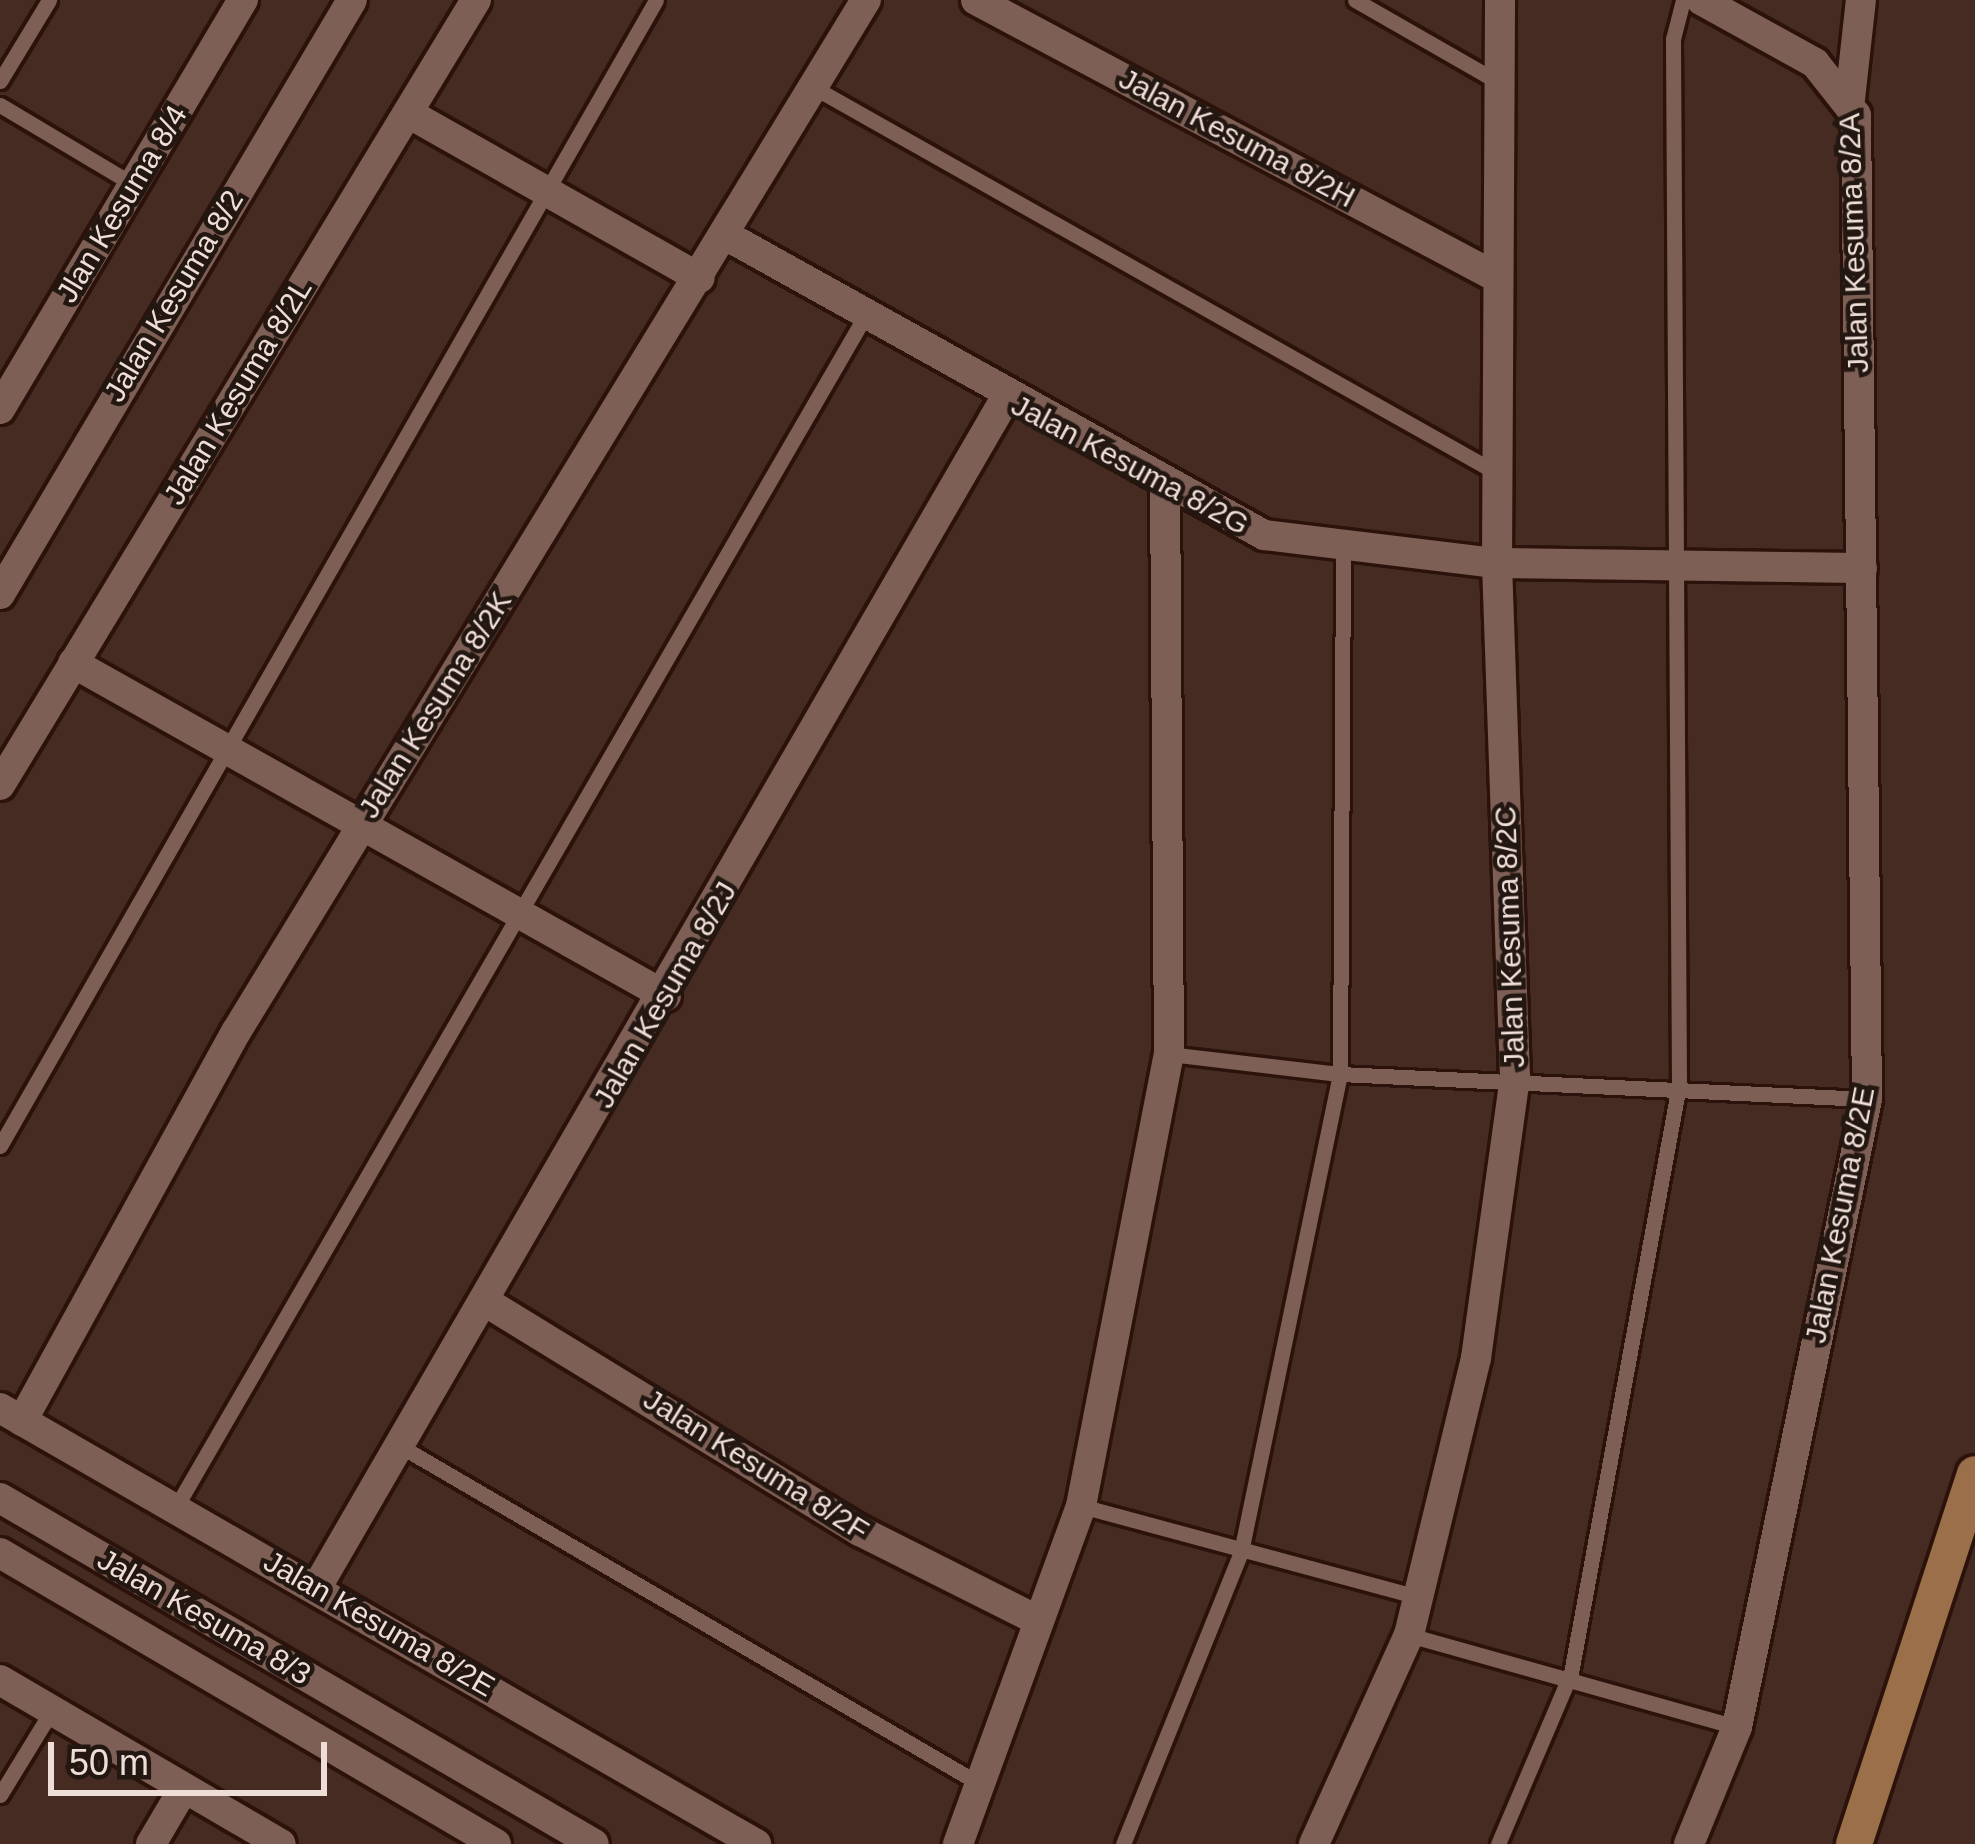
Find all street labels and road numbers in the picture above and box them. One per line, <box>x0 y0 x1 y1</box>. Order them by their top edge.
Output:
street label: Jalan Kesuma 8/2H <box>1113 61 1361 215</box>
street label: Jlan Kesuma 8/4 <box>49 99 195 309</box>
street label: Jalan Kesuma 8/2A <box>1831 112 1877 374</box>
street label: Jalan Kesuma 8/2 <box>97 184 251 408</box>
street label: Jalan Kesuma 8/2L <box>156 273 320 511</box>
street label: Jalan Kesuma 8/2G <box>1005 387 1255 543</box>
street label: Jalan Kesuma 8/2K <box>351 585 519 825</box>
street label: Jalan Kesuma 8/2C <box>1487 806 1533 1068</box>
street label: Jalan Kesuma 8/2J <box>586 876 744 1114</box>
street label: Jalan Kesuma 8/2E <box>1798 1084 1882 1346</box>
street label: Jalan Kesuma 8/2F <box>637 1381 875 1549</box>
street label: Jalan Kesuma 8/3 <box>91 1541 317 1693</box>
street label: Jalan Kesuma 8/2E <box>257 1543 501 1705</box>

